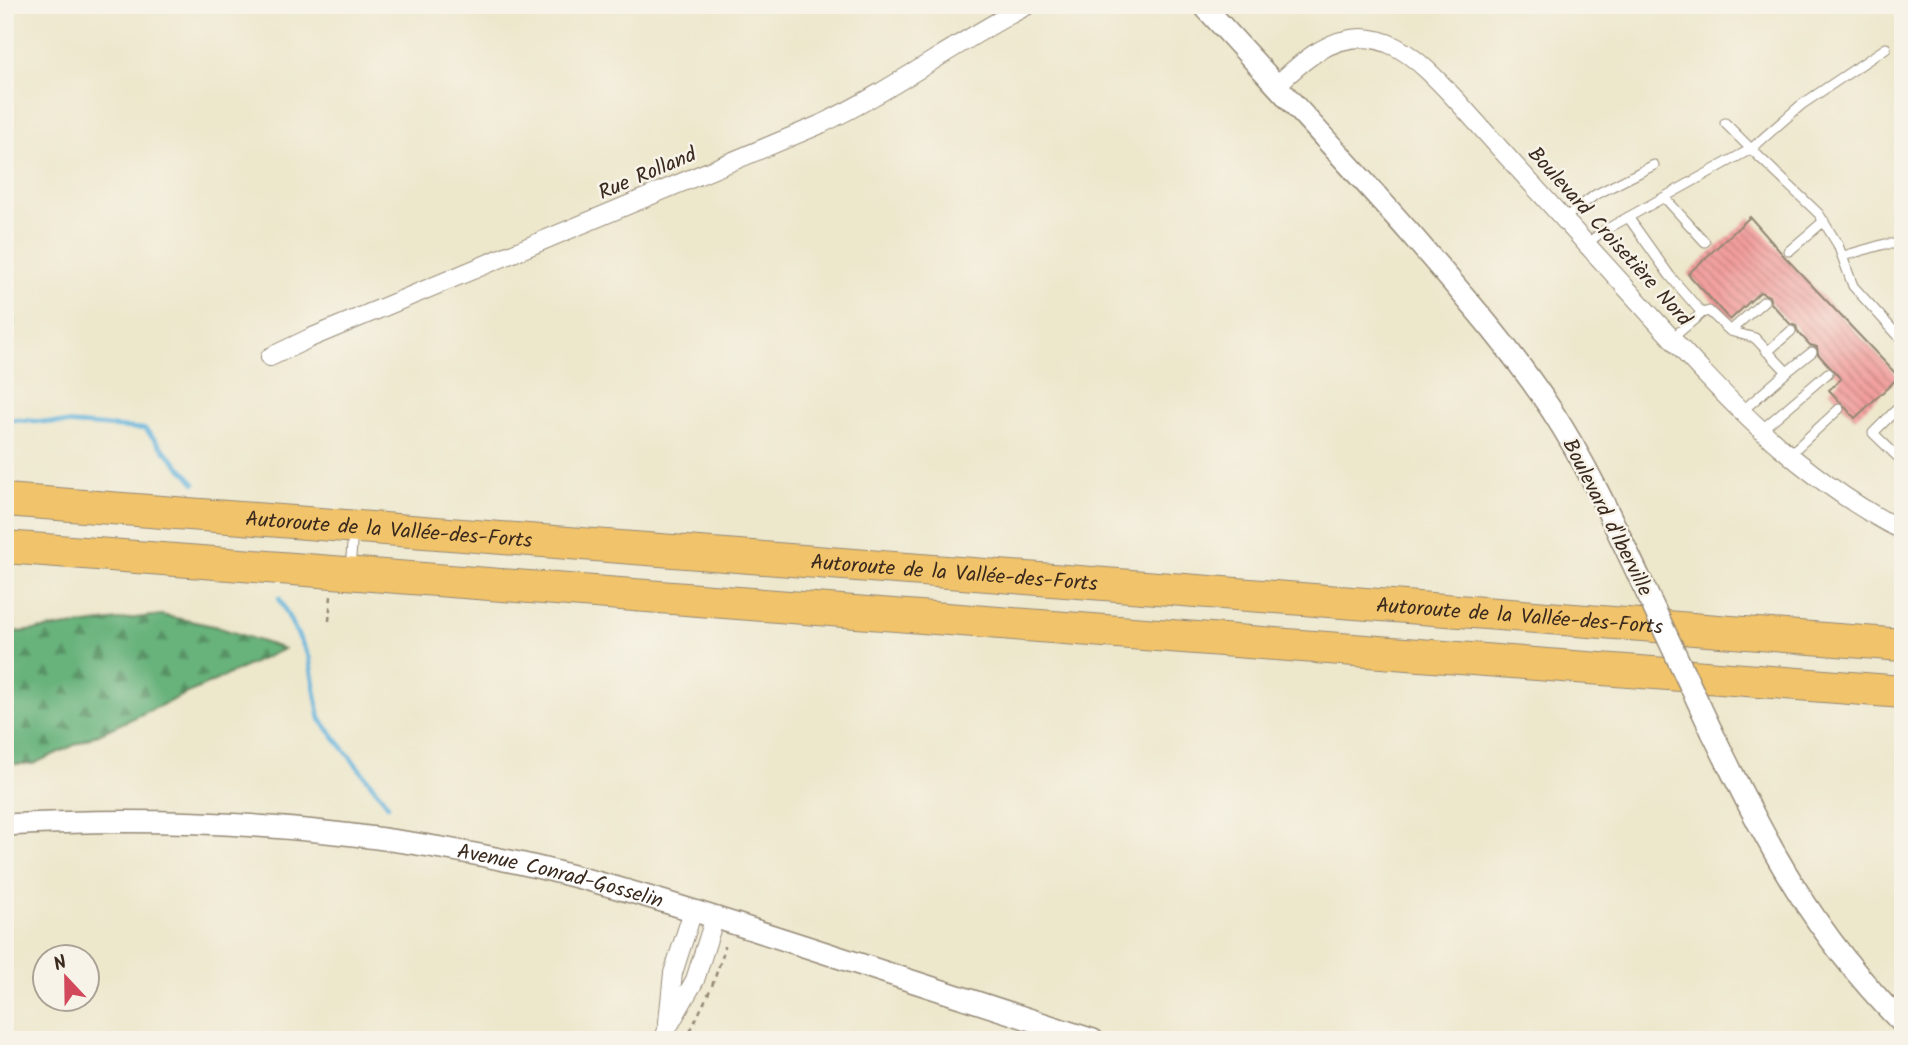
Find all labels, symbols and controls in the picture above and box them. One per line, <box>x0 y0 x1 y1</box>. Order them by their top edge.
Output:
street label: Rue Rolland <box>593 139 702 210</box>
street label: Boulevard Croisetière Nord <box>1519 139 1699 335</box>
street label: Boulevard d'Iberville <box>1553 433 1661 603</box>
street label: Autoroute de la Vallée-des-Forts <box>244 503 533 558</box>
street label: Autoroute de la Vallée-des-Forts <box>809 547 1099 601</box>
street label: Autoroute de la Vallée-des-Forts <box>1375 590 1664 645</box>
street label: Avenue Conrad-Gosselin <box>454 836 667 919</box>
north arrow <box>32 944 102 1014</box>
text: N <box>49 948 72 980</box>

